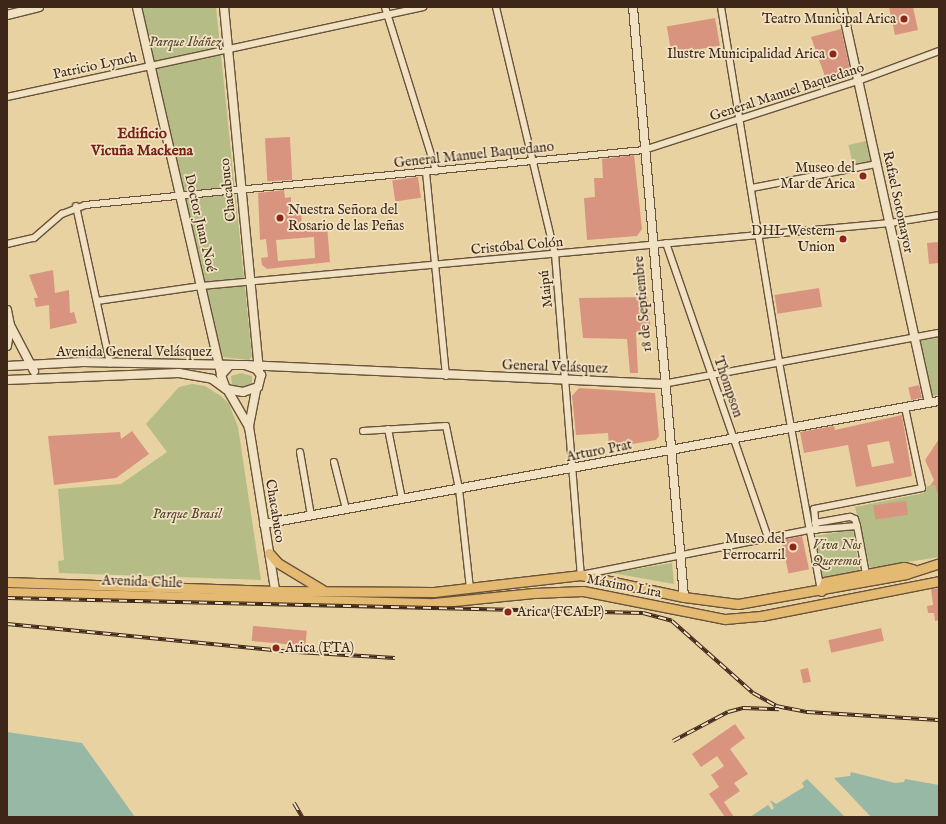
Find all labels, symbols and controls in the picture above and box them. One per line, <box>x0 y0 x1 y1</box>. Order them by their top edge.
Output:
place label: Teatro Municipal Arica <box>762 11 896 27</box>
marker: Teatro Municipal Arica <box>899 14 909 24</box>
park label: Parque Ibáñez <box>149 34 221 50</box>
place label: Ilustre Municipalidad Arica <box>667 46 825 62</box>
street label: Patricio Lynch <box>51 49 139 83</box>
marker: Ilustre Municipalidad Arica <box>828 49 838 59</box>
street label: General Manuel Baquedano <box>708 59 866 125</box>
district label: Edificio Vicuña Mackena <box>91 124 193 159</box>
street label: General Manuel Baquedano <box>393 138 555 172</box>
street label: Rafael Sotomayor <box>879 149 917 255</box>
street label: Chacabuco <box>216 157 240 223</box>
place label: Museo del Mar de Arica <box>780 160 855 192</box>
marker: Museo del Mar de Arica <box>858 171 868 181</box>
street label: Doctor Juan Noé <box>181 172 219 274</box>
place label: Nuestra Señora del Rosario de las Peñas <box>288 202 404 234</box>
marker: Nuestra Señora del Rosario de las Peñas <box>275 213 285 223</box>
place label: DHL Western Union <box>751 223 835 256</box>
street label: Cristóbal Colón <box>470 234 564 258</box>
marker: DHL Western Union <box>838 234 848 244</box>
street label: 18 de Septiembre <box>630 255 656 353</box>
street label: Maipú <box>536 269 556 309</box>
street label: Avenida General Velásquez <box>56 344 212 360</box>
street label: Thompson <box>710 354 746 420</box>
street label: General Velásquez <box>502 357 608 377</box>
street label: Arturo Prat <box>565 436 633 466</box>
street label: Chacabuco <box>262 478 288 544</box>
park label: Parque Brasil <box>152 506 222 522</box>
place label: Museo del Ferrocarril <box>722 531 785 564</box>
park label: Viva Nos Queremos <box>812 537 862 570</box>
marker: Museo del Ferrocarril <box>788 542 798 552</box>
street label: Máximo Lira <box>585 571 663 601</box>
street label: Avenida Chile <box>101 572 183 592</box>
place label: Arica (FCALP) <box>517 604 604 620</box>
marker: Arica (FCALP) <box>502 606 514 618</box>
place label: Arica (FTA) <box>285 640 354 656</box>
marker: Arica (FTA) <box>270 642 282 654</box>

